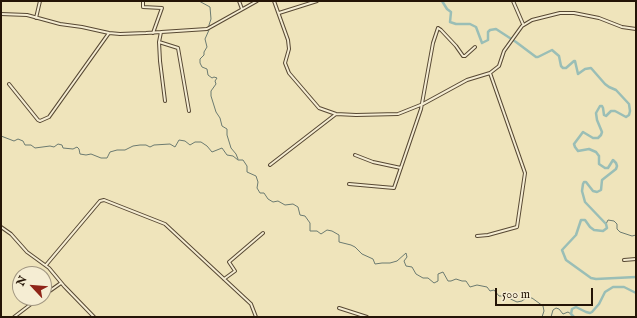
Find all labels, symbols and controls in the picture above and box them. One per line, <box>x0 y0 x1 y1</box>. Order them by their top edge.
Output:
north arrow <box>12 266 52 306</box>
text: N <box>14 274 30 289</box>
scale bar <box>497 280 595 306</box>
text: 500 m <box>502 287 530 302</box>

